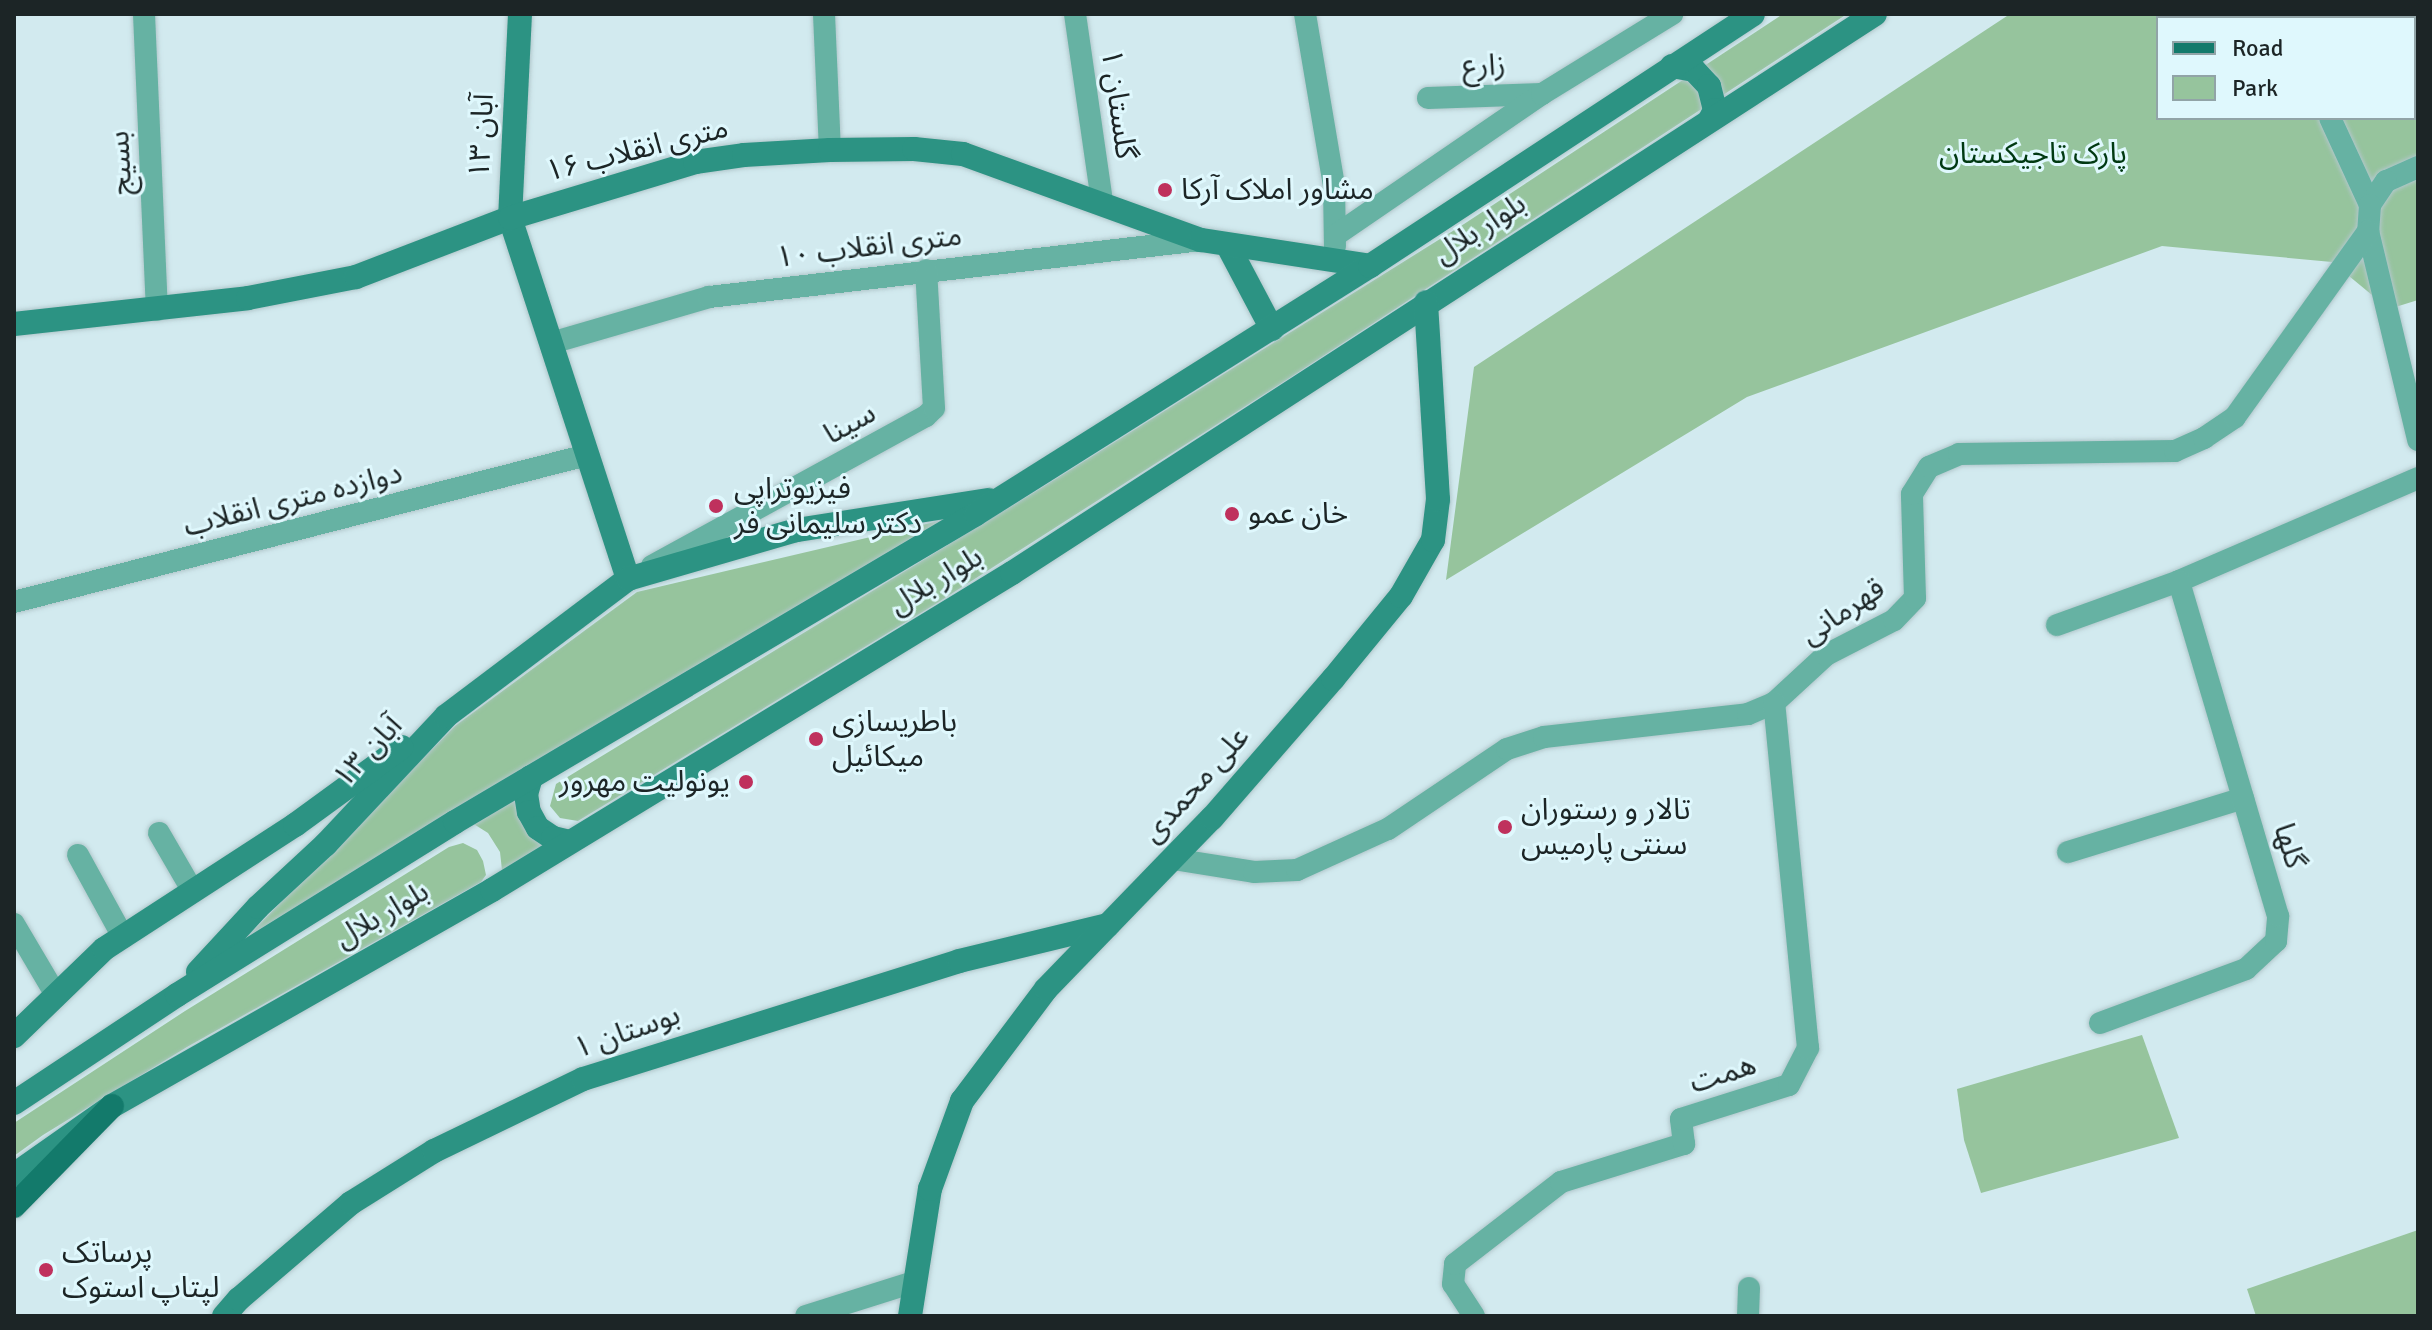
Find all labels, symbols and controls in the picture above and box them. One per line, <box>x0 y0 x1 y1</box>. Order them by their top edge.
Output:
legend <box>2156 16 2416 120</box>
text: Road <box>2232 33 2283 63</box>
street label: گلستان ۱ <box>1092 46 1144 162</box>
street label: زارع <box>1462 47 1506 85</box>
text: Park <box>2232 73 2278 103</box>
street label: ۱۳ آبان <box>462 92 502 180</box>
street label: ۱۶ متری انقلاب <box>542 110 732 190</box>
street label: بسیج <box>101 130 141 196</box>
park label: پارک تاجیکستان <box>1939 136 2127 172</box>
place label: مشاور املاک آرکا <box>1181 172 1374 208</box>
marker: مشاور املاک آرکا <box>1156 181 1174 199</box>
street label: بلوار بلال <box>1427 186 1533 272</box>
street label: ۱۰ متری انقلاب <box>774 218 964 276</box>
street label: سینا <box>818 395 882 453</box>
street label: دوازده متری انقلاب <box>180 455 406 545</box>
place label: فیزیوتراپی دکتر سلیمانی فر <box>734 471 922 542</box>
marker: فیزیوتراپی دکتر سلیمانی فر <box>705 495 727 517</box>
place label: خان عمو <box>1248 496 1348 532</box>
marker: خان عمو <box>1223 505 1241 523</box>
street label: بلوار بلال <box>883 539 989 623</box>
street label: قهرمانی <box>1794 571 1892 653</box>
place label: باطریسازی میکائیل <box>832 704 957 774</box>
street label: ۱۳ آبان <box>326 709 410 795</box>
street label: علی محمدی <box>1135 720 1257 850</box>
marker: باطریسازی میکائیل <box>807 730 825 748</box>
place label: یونولیت مهرور <box>559 764 730 800</box>
marker: یونولیت مهرور <box>737 773 755 791</box>
place label: تالار و رستوران سنتی پارمیس <box>1521 792 1691 862</box>
marker: تالار و رستوران سنتی پارمیس <box>1496 818 1514 836</box>
street label: گلها <box>2265 819 2313 873</box>
street label: بلوار بلال <box>328 874 436 956</box>
street label: بوستان ۱ <box>569 997 685 1067</box>
street label: همت <box>1686 1047 1760 1101</box>
place label: پرساتک لپتاپ استوک <box>62 1235 220 1306</box>
marker: پرساتک لپتاپ استوک <box>37 1261 55 1279</box>

